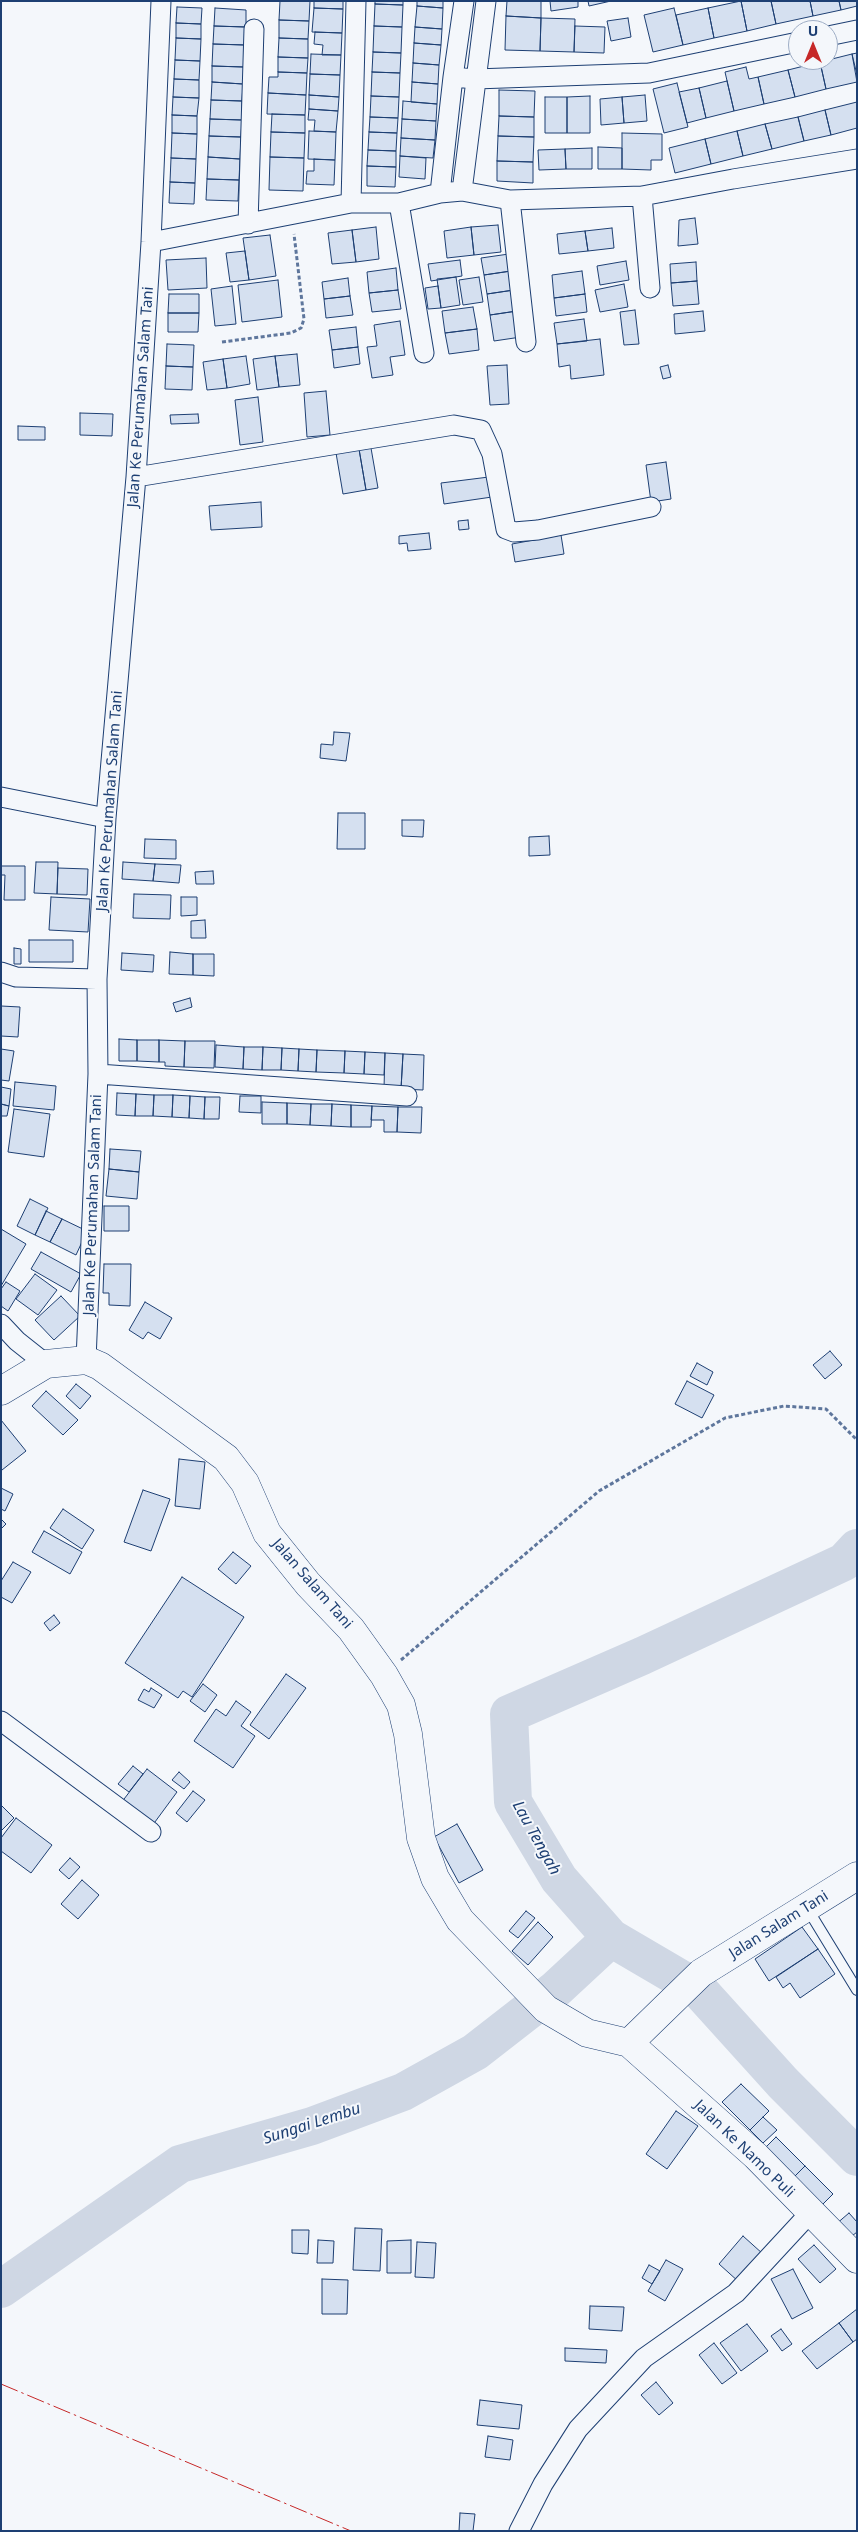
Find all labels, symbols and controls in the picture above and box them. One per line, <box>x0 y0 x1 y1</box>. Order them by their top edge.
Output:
north arrow <box>788 20 838 70</box>
text: U <box>808 21 818 40</box>
street label: Jalan Ke Perumahan Salam Tani <box>124 286 158 508</box>
street label: Jalan Ke Perumahan Salam Tani <box>93 690 127 912</box>
street label: Jalan Ke Perumahan Salam Tani <box>80 1094 106 1316</box>
street label: Jalan Salam Tani <box>268 1535 356 1633</box>
water label: Lau Tengah <box>508 1798 564 1878</box>
street label: Jalan Salam Tani <box>726 1887 832 1963</box>
street label: Jalan Ke Namo Puli <box>690 2097 798 2201</box>
water label: Sungai Lembu <box>261 2099 363 2149</box>

